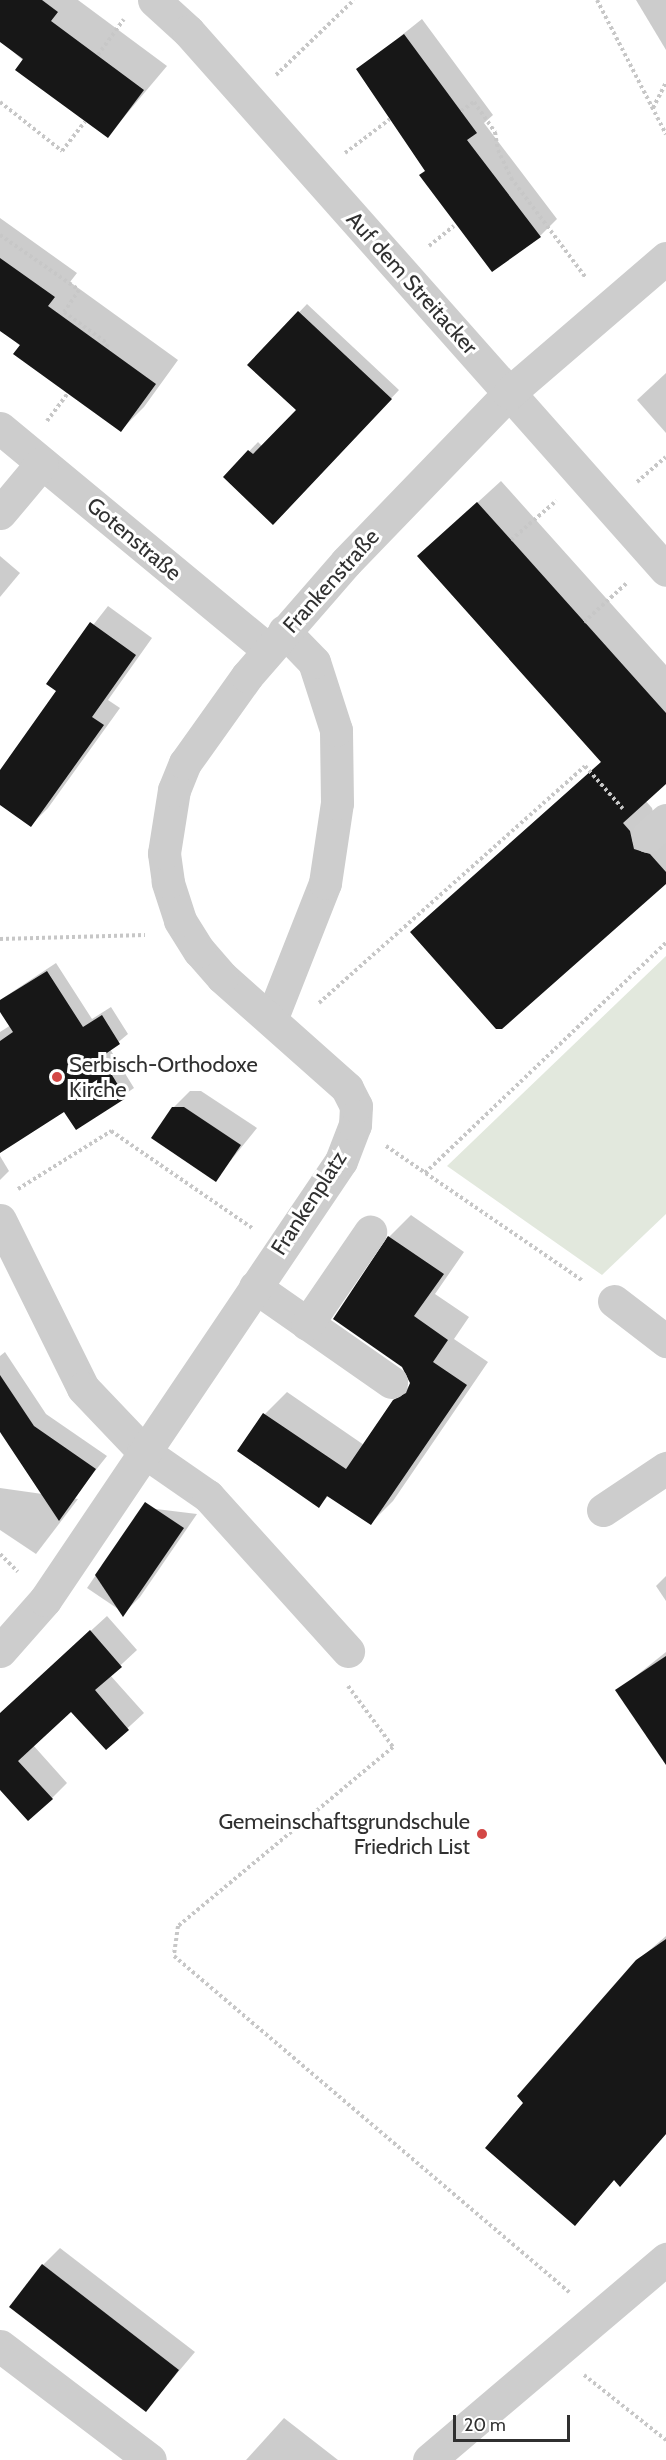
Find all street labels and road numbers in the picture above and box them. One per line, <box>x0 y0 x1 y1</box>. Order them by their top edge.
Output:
street label: Auf dem Streitacker <box>341 206 483 360</box>
street label: Gotenstraße <box>81 492 187 586</box>
street label: Frankenstraße <box>277 524 385 638</box>
street label: Frankenplatz <box>266 1146 352 1260</box>

